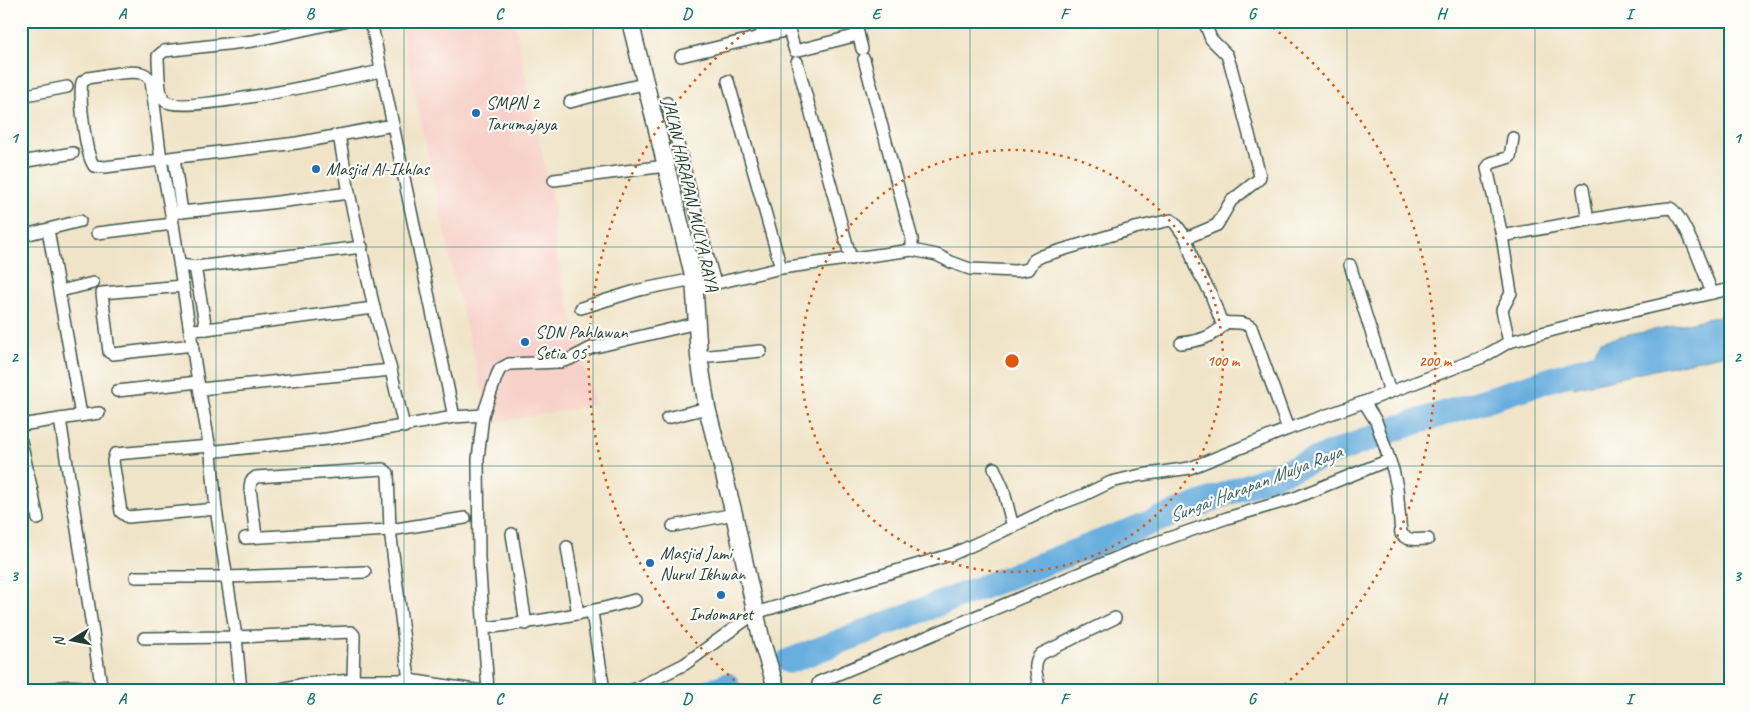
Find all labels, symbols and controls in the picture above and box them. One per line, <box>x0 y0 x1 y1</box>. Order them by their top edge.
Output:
text: A <box>118 4 128 24</box>
text: B <box>306 4 316 24</box>
text: C <box>495 4 505 24</box>
text: D <box>682 4 693 24</box>
text: E <box>872 4 883 24</box>
text: F <box>1060 4 1071 24</box>
text: G <box>1248 4 1258 24</box>
text: H <box>1436 4 1448 24</box>
text: I <box>1626 4 1636 24</box>
place label: SMPN 2 Tarumajaya <box>486 92 558 135</box>
street label: JALAN HARAPAN MULYA RAYA <box>658 95 724 295</box>
marker: SMPN 2 Tarumajaya <box>470 107 482 119</box>
text: 1 <box>10 128 19 148</box>
text: 1 <box>1733 128 1742 148</box>
place label: Masjid Al-Ikhlas <box>326 158 431 180</box>
marker: Masjid Al-Ikhlas <box>310 163 322 175</box>
place label: SDN Pahlawan Setia 05 <box>535 321 628 364</box>
marker: SDN Pahlawan Setia 05 <box>519 336 531 348</box>
text: 2 <box>10 347 19 367</box>
text: 2 <box>1733 347 1742 367</box>
centre of rings <box>1003 352 1021 370</box>
text: 100 m <box>1207 352 1241 371</box>
text: 200 m <box>1419 352 1453 371</box>
water label: Sungai Harapan Mulya Raya <box>1166 439 1347 528</box>
place label: Masjid Jami Nurul Ikhwan <box>660 542 746 585</box>
marker: Masjid Jami Nurul Ikhwan <box>644 557 656 569</box>
text: 3 <box>10 566 19 586</box>
text: 3 <box>1733 566 1742 586</box>
marker: Indomaret <box>715 589 727 601</box>
place label: Indomaret <box>689 603 755 625</box>
north arrow <box>48 614 98 664</box>
text: N <box>50 634 69 648</box>
text: A <box>118 689 128 709</box>
text: B <box>306 689 316 709</box>
text: C <box>495 689 505 709</box>
text: D <box>682 689 693 709</box>
text: E <box>872 689 883 709</box>
text: F <box>1060 689 1071 709</box>
text: G <box>1248 689 1258 709</box>
text: H <box>1436 689 1448 709</box>
text: I <box>1626 689 1636 709</box>

